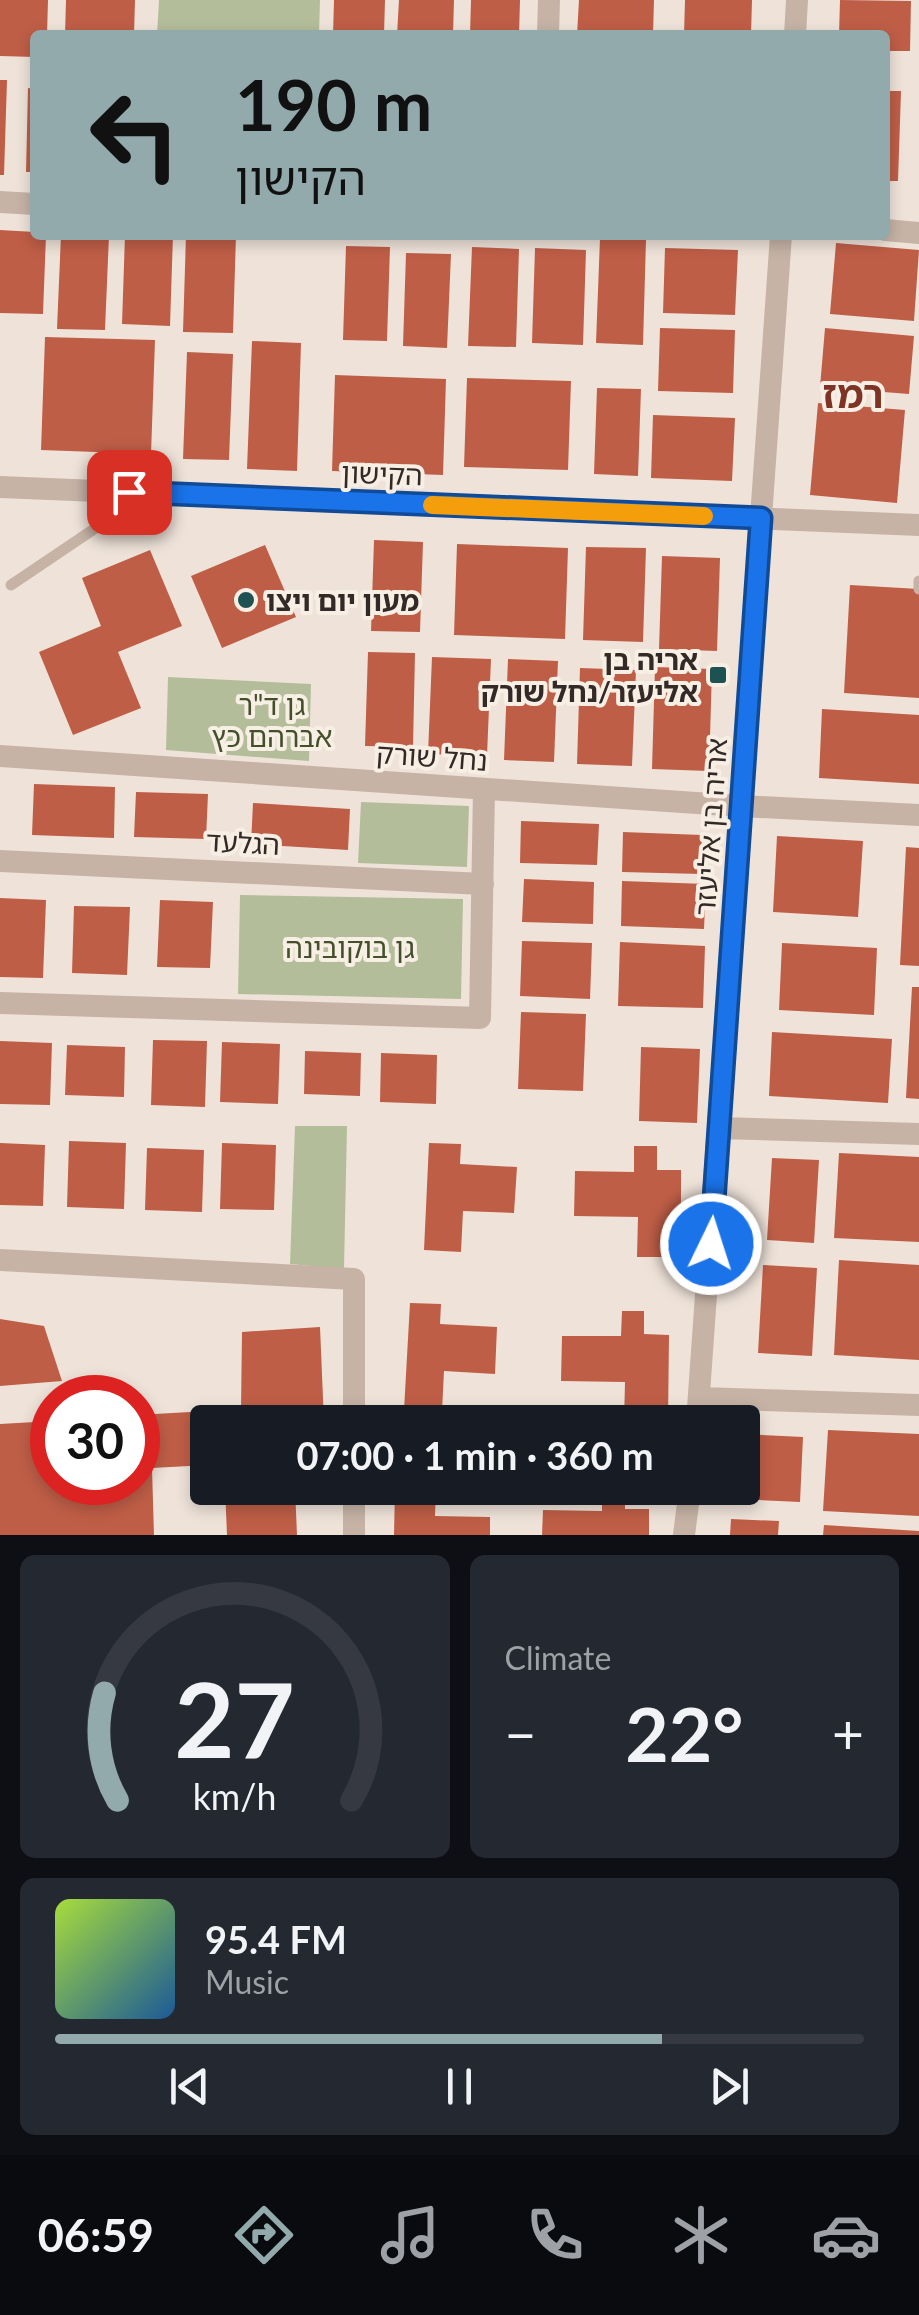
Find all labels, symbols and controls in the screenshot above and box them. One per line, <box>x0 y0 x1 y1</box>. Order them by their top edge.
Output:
text: 190 m <box>235 62 432 146</box>
icon: left <box>70 70 200 200</box>
text: הקישון <box>235 151 366 205</box>
district label: רמז <box>823 370 883 416</box>
pin <box>87 450 172 535</box>
street label: הקישון <box>341 455 423 491</box>
icon: arrive <box>102 465 157 520</box>
place label: מעון יום ויצו <box>266 583 419 617</box>
marker: מעון יום ויצו <box>235 589 257 611</box>
place label: אריה בן אליעזר/נחל שורק <box>481 642 698 708</box>
marker: אריה בן אליעזר/נחל שורק <box>707 664 729 686</box>
park label: גן ד"ר אברהם כץ <box>212 687 332 753</box>
street label: נחל שורק <box>375 735 489 777</box>
street label: אריה בן אליעזר <box>687 737 733 917</box>
street label: הגלעד <box>205 823 281 861</box>
park label: גן בוקובינה <box>285 930 415 964</box>
position arrow <box>659 1192 763 1296</box>
speed limit sign: 30 <box>30 1375 160 1505</box>
text: 07:00 · 1 min · 360 m <box>296 1432 654 1478</box>
text: Climate <box>505 1638 611 1677</box>
text: 27 <box>174 1655 295 1780</box>
text: 22° <box>625 1688 743 1778</box>
text: − <box>505 1700 536 1766</box>
text: + <box>832 1700 864 1766</box>
text: km/h <box>193 1775 277 1818</box>
text: 95.4 FM <box>205 1916 347 1962</box>
text: Music <box>205 1962 289 2001</box>
icon: previous <box>162 2059 217 2114</box>
icon: pause <box>432 2059 487 2114</box>
icon: next <box>702 2059 757 2114</box>
icon: directions <box>229 2200 299 2270</box>
icon: music <box>375 2200 445 2270</box>
icon: phone <box>520 2200 590 2270</box>
icon: climate <box>666 2200 736 2270</box>
icon: car <box>811 2200 881 2270</box>
text: 06:59 <box>38 2208 154 2262</box>

